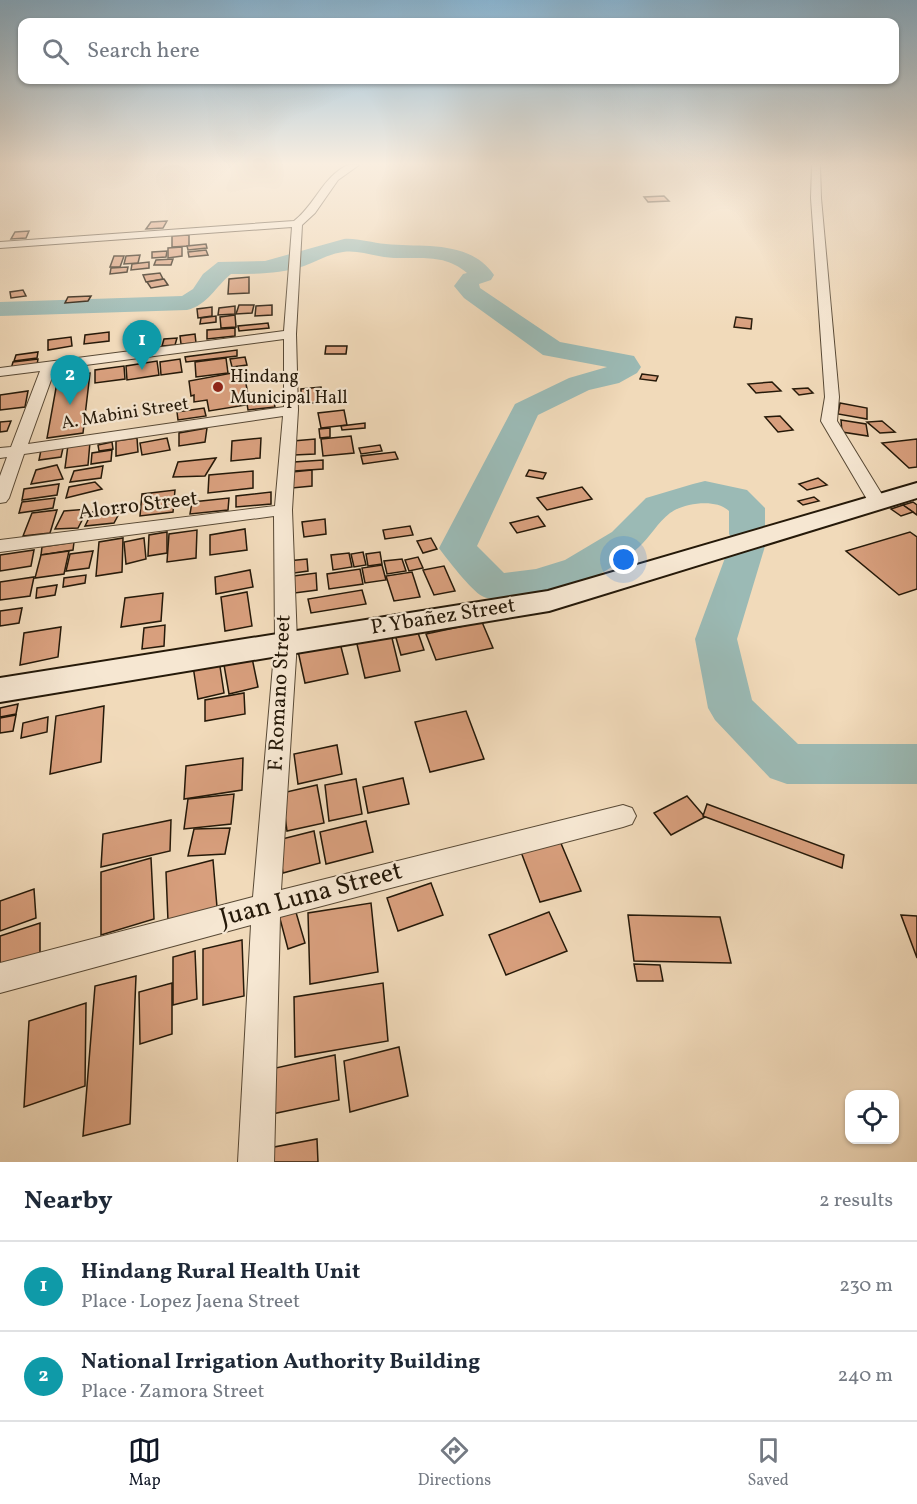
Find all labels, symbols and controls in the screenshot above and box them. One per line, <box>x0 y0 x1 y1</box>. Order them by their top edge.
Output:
search box <box>18 18 899 84</box>
icon: search <box>39 35 72 68</box>
text: Search here <box>87 36 200 67</box>
pin: 1 <box>122 320 162 370</box>
pin: 2 <box>50 356 90 405</box>
place label: Hindang Municipal Hall <box>230 365 348 411</box>
marker: Hindang Municipal Hall <box>211 380 225 394</box>
street label: A. Mabini Street <box>60 392 190 436</box>
street label: Alorro Street <box>77 484 199 528</box>
your location <box>609 545 638 574</box>
street label: P. Ybañez Street <box>369 591 517 643</box>
street label: F. Romano Street <box>261 614 299 772</box>
street label: Juan Luna Street <box>216 853 406 937</box>
map controls <box>845 1090 899 1144</box>
button: locate <box>845 1090 899 1144</box>
text: Nearby <box>24 1183 113 1219</box>
text: 2 results <box>819 1187 893 1215</box>
text: Hindang Rural Health Unit <box>81 1257 360 1288</box>
text: 1 <box>39 1272 48 1300</box>
text: 230 m <box>839 1272 893 1300</box>
text: Place · Lopez Jaena Street <box>81 1288 300 1316</box>
text: National Irrigation Authority Building <box>81 1347 480 1378</box>
text: 2 <box>38 1362 49 1390</box>
text: 240 m <box>838 1362 893 1390</box>
text: Place · Zamora Street <box>81 1378 265 1406</box>
tab: Map <box>128 1434 161 1492</box>
tab: Directions <box>418 1434 491 1492</box>
tab: Saved <box>748 1434 789 1492</box>

